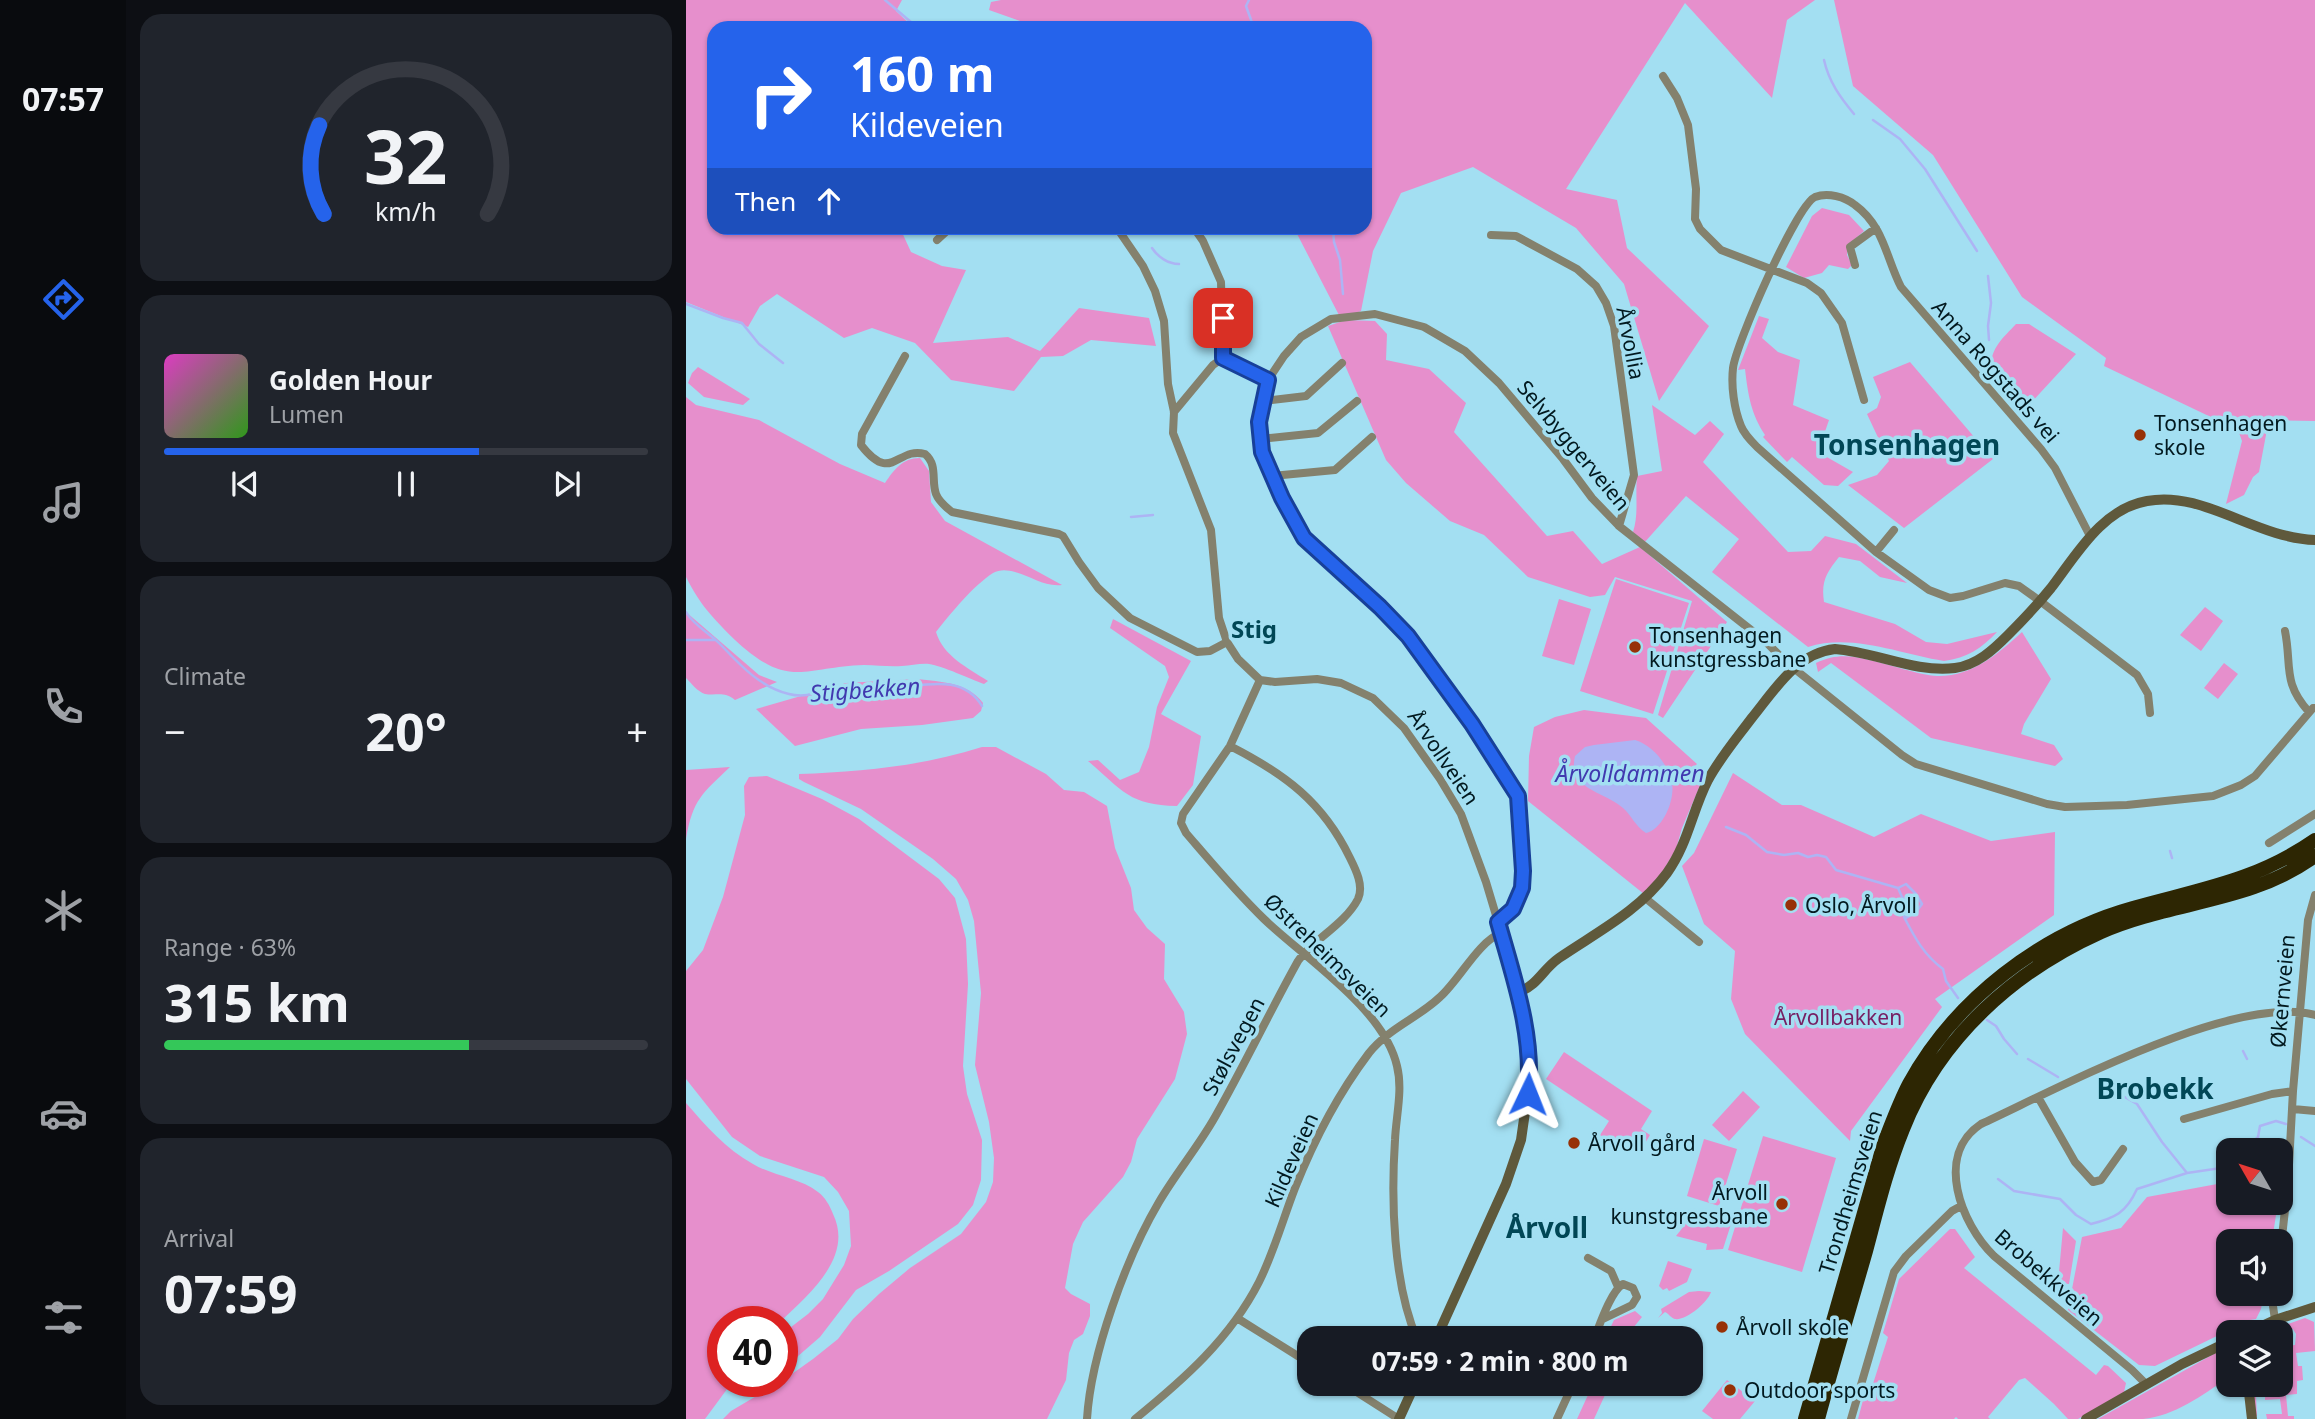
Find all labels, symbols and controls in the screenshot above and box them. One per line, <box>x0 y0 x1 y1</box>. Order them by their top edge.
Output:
text: 160 m <box>850 40 995 106</box>
icon: right <box>735 49 826 140</box>
text: 07:57 <box>22 77 104 120</box>
text: Kildeveien <box>850 103 1004 146</box>
text: 32 <box>364 106 448 205</box>
icon: ahead <box>810 182 848 220</box>
text: Then <box>735 183 796 219</box>
text: km/h <box>375 193 437 227</box>
icon: directions <box>39 275 88 324</box>
pin <box>1193 288 1253 348</box>
street label: Anna Rogstads vei <box>1926 293 2066 449</box>
icon: arrive <box>1204 299 1242 337</box>
street label: Årvollia <box>1610 304 1652 382</box>
text: Golden Hour <box>269 362 432 398</box>
street label: Selvbyggerveien <box>1511 374 1637 516</box>
text: Lumen <box>269 398 344 430</box>
place label: Tonsenhagen skole <box>2154 409 2287 461</box>
district label: Tonsenhagen <box>1814 425 2000 463</box>
marker: Tonsenhagen skole <box>2132 427 2148 443</box>
icon: previous <box>226 465 264 503</box>
icon: pause <box>387 465 425 503</box>
icon: next <box>548 465 586 503</box>
icon: music <box>39 478 88 527</box>
district label: Stig <box>1231 612 1277 645</box>
place label: Tonsenhagen kunstgressbane <box>1649 621 1806 673</box>
marker: Tonsenhagen kunstgressbane <box>1627 639 1643 655</box>
text: Climate <box>164 660 246 692</box>
water label: Stigbekken <box>809 669 921 709</box>
icon: phone <box>39 682 88 731</box>
text: 20° <box>365 695 447 766</box>
street label: Årvollveien <box>1402 704 1486 810</box>
text: − <box>164 705 186 757</box>
text: + <box>626 705 648 757</box>
water label: Årvolldammen <box>1553 757 1705 789</box>
icon: climate <box>39 886 88 935</box>
street label: Østreheimsveien <box>1258 887 1398 1023</box>
place label: Oslo, Årvoll <box>1805 891 1917 919</box>
marker: Oslo, Årvoll <box>1783 897 1799 913</box>
text: Range · 63% <box>164 931 296 963</box>
street label: Økernveien <box>2263 933 2301 1049</box>
text: 315 km <box>164 966 350 1037</box>
street label: Stølsvegen <box>1195 992 1271 1100</box>
park label: Årvollbakken <box>1774 1003 1902 1031</box>
position arrow <box>1491 1057 1565 1131</box>
district label: Brobekk <box>2096 1069 2214 1107</box>
icon: car <box>39 1089 88 1138</box>
street label: Trondheimsveien <box>1812 1107 1888 1277</box>
street label: Kildeveien <box>1258 1108 1324 1212</box>
place label: Årvoll gård <box>1588 1129 1696 1157</box>
marker: Årvoll gård <box>1566 1135 1582 1151</box>
north arrow <box>2216 1138 2292 1214</box>
map controls <box>2216 1138 2293 1397</box>
place label: Årvoll kunstgressbane <box>1611 1178 1768 1230</box>
marker: Årvoll kunstgressbane <box>1774 1196 1790 1212</box>
district label: Årvoll <box>1506 1208 1588 1246</box>
text: Arrival <box>164 1222 234 1254</box>
street label: Brobekkveien <box>1989 1222 2109 1332</box>
button: sound <box>2216 1229 2293 1306</box>
text: 07:59 <box>164 1257 298 1328</box>
icon: filters <box>39 1293 88 1342</box>
speed limit sign: 40 <box>707 1306 798 1397</box>
place label: Årvoll skole <box>1736 1313 1849 1341</box>
marker: Årvoll skole <box>1714 1319 1730 1335</box>
button: layers <box>2216 1320 2293 1397</box>
text: 07:59 · 2 min · 800 m <box>1372 1343 1628 1379</box>
place label: Outdoor sports <box>1744 1376 1895 1404</box>
marker: Outdoor sports <box>1722 1382 1738 1398</box>

